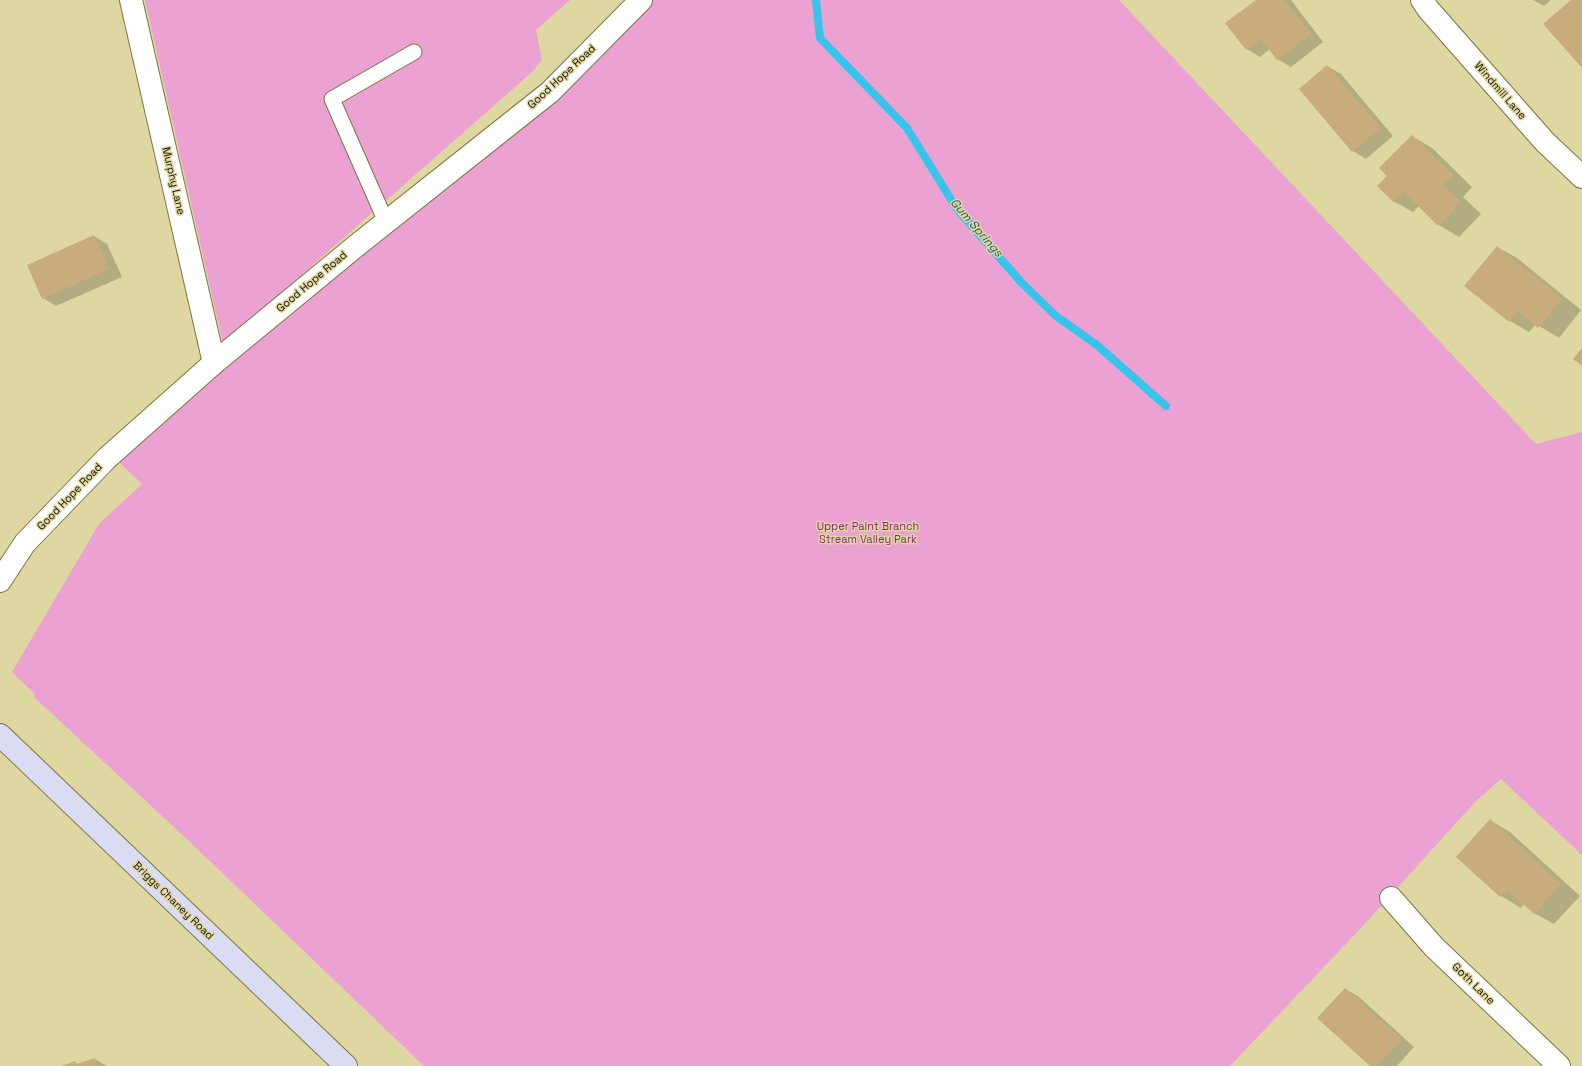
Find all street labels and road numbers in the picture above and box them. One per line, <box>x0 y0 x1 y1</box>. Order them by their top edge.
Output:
street label: Good Hope Road <box>525 42 599 112</box>
street label: Windmill Lane <box>1471 59 1529 123</box>
street label: Murphy Lane <box>159 146 187 216</box>
street label: Good Hope Road <box>274 249 350 315</box>
street label: Good Hope Road <box>35 461 105 533</box>
street label: Briggs Chaney Road <box>130 859 216 943</box>
street label: Goth Lane <box>1449 960 1497 1008</box>

